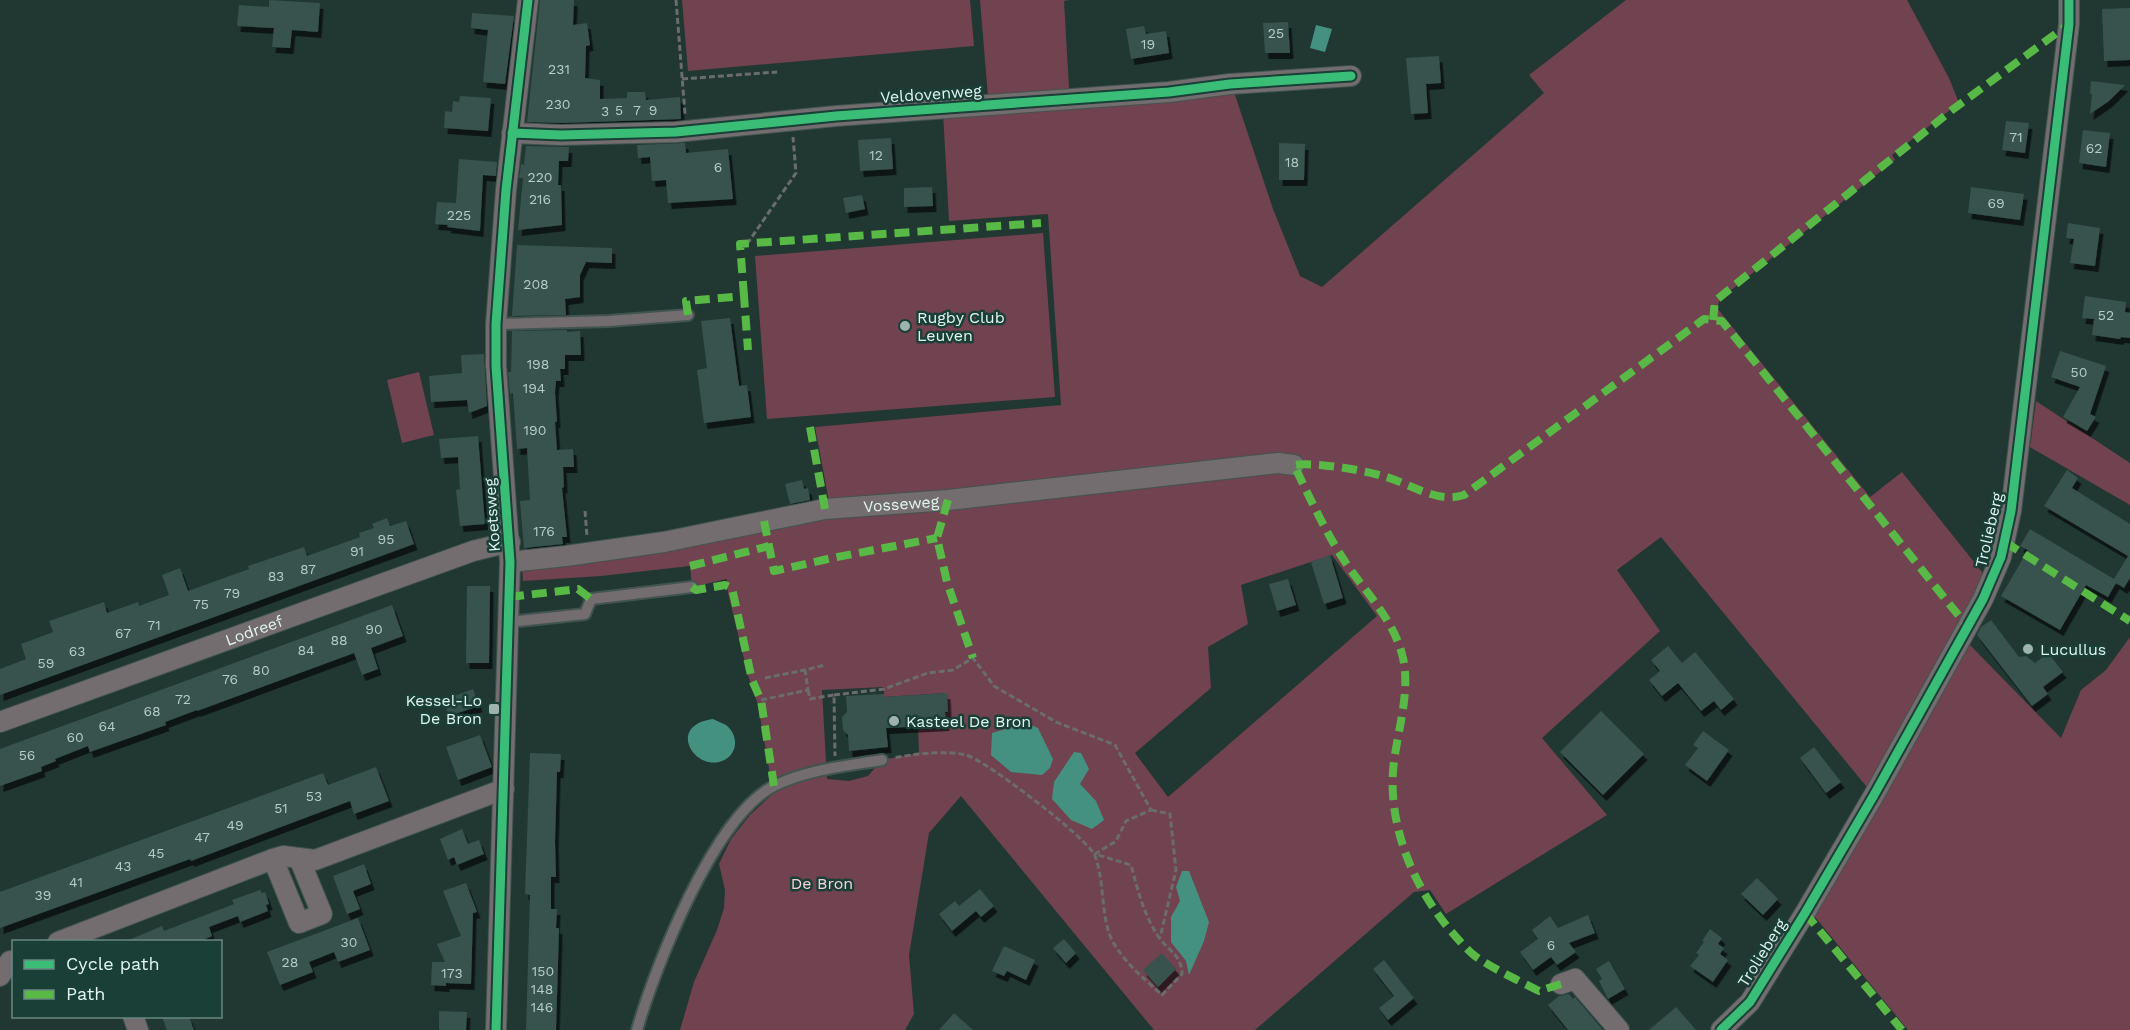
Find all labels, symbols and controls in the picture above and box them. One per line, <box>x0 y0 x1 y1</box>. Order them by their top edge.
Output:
house number: 25 <box>1268 25 1284 41</box>
house number: 19 <box>1141 36 1155 52</box>
house number: 231 <box>548 61 570 77</box>
street label: Veldovenweg <box>880 81 983 107</box>
house number: 230 <box>545 96 571 112</box>
house number: 5 <box>615 102 623 118</box>
house number: 7 <box>633 102 641 118</box>
house number: 9 <box>649 102 657 118</box>
house number: 3 <box>601 103 609 119</box>
house number: 71 <box>2009 129 2023 145</box>
house number: 62 <box>2086 140 2102 156</box>
house number: 12 <box>869 147 883 163</box>
house number: 18 <box>1285 154 1299 170</box>
house number: 6 <box>714 159 722 175</box>
house number: 220 <box>527 169 553 185</box>
house number: 216 <box>529 191 551 207</box>
house number: 69 <box>1987 195 2005 211</box>
house number: 225 <box>447 207 471 223</box>
house number: 208 <box>523 276 549 292</box>
house number: 52 <box>2098 307 2114 323</box>
place label: Rugby Club Leuven <box>917 308 1005 345</box>
marker: Rugby Club Leuven <box>898 319 912 333</box>
house number: 198 <box>527 356 549 372</box>
house number: 50 <box>2071 364 2087 380</box>
house number: 194 <box>523 380 545 396</box>
house number: 190 <box>524 422 546 438</box>
street label: Koetsweg <box>480 477 504 553</box>
street label: Trolieberg <box>1971 490 2007 570</box>
street label: Vosseweg <box>863 491 940 516</box>
house number: 176 <box>533 523 555 539</box>
house number: 95 <box>378 531 394 547</box>
house number: 91 <box>350 543 364 559</box>
house number: 87 <box>300 561 316 577</box>
house number: 83 <box>268 568 284 584</box>
house number: 79 <box>224 585 240 601</box>
house number: 75 <box>193 596 209 612</box>
street label: Lodreef <box>222 611 286 649</box>
house number: 71 <box>147 617 161 633</box>
house number: 90 <box>365 621 383 637</box>
house number: 67 <box>115 625 131 641</box>
house number: 88 <box>330 632 348 648</box>
place label: Lucullus <box>2040 640 2106 659</box>
house number: 84 <box>297 642 315 658</box>
marker: Lucullus <box>2021 642 2035 656</box>
house number: 63 <box>69 643 85 659</box>
house number: 59 <box>38 655 54 671</box>
house number: 80 <box>252 662 270 678</box>
house number: 76 <box>222 671 238 687</box>
house number: 72 <box>175 691 191 707</box>
place label: Kessel-Lo De Bron <box>406 691 482 728</box>
marker: Kessel-Lo De Bron <box>487 702 501 716</box>
house number: 68 <box>143 703 161 719</box>
place label: Kasteel De Bron <box>906 712 1031 731</box>
marker: Kasteel De Bron <box>887 714 901 728</box>
house number: 64 <box>98 718 116 734</box>
house number: 60 <box>66 729 84 745</box>
house number: 56 <box>19 747 35 763</box>
house number: 53 <box>306 788 322 804</box>
house number: 51 <box>274 800 288 816</box>
house number: 49 <box>226 817 244 833</box>
house number: 47 <box>194 829 210 845</box>
house number: 45 <box>148 845 164 861</box>
house number: 43 <box>115 858 131 874</box>
house number: 41 <box>69 874 83 890</box>
park label: De Bron <box>791 874 853 893</box>
house number: 39 <box>35 887 51 903</box>
street label: Trolieberg <box>1734 915 1791 991</box>
house number: 30 <box>341 934 357 950</box>
house number: 6 <box>1547 937 1555 953</box>
legend <box>12 940 222 1018</box>
text: Cycle path <box>66 953 160 974</box>
house number: 28 <box>282 954 298 970</box>
house number: 150 <box>532 963 554 979</box>
house number: 173 <box>441 965 463 981</box>
house number: 148 <box>531 981 553 997</box>
text: Path <box>66 983 106 1004</box>
house number: 146 <box>531 999 553 1015</box>

